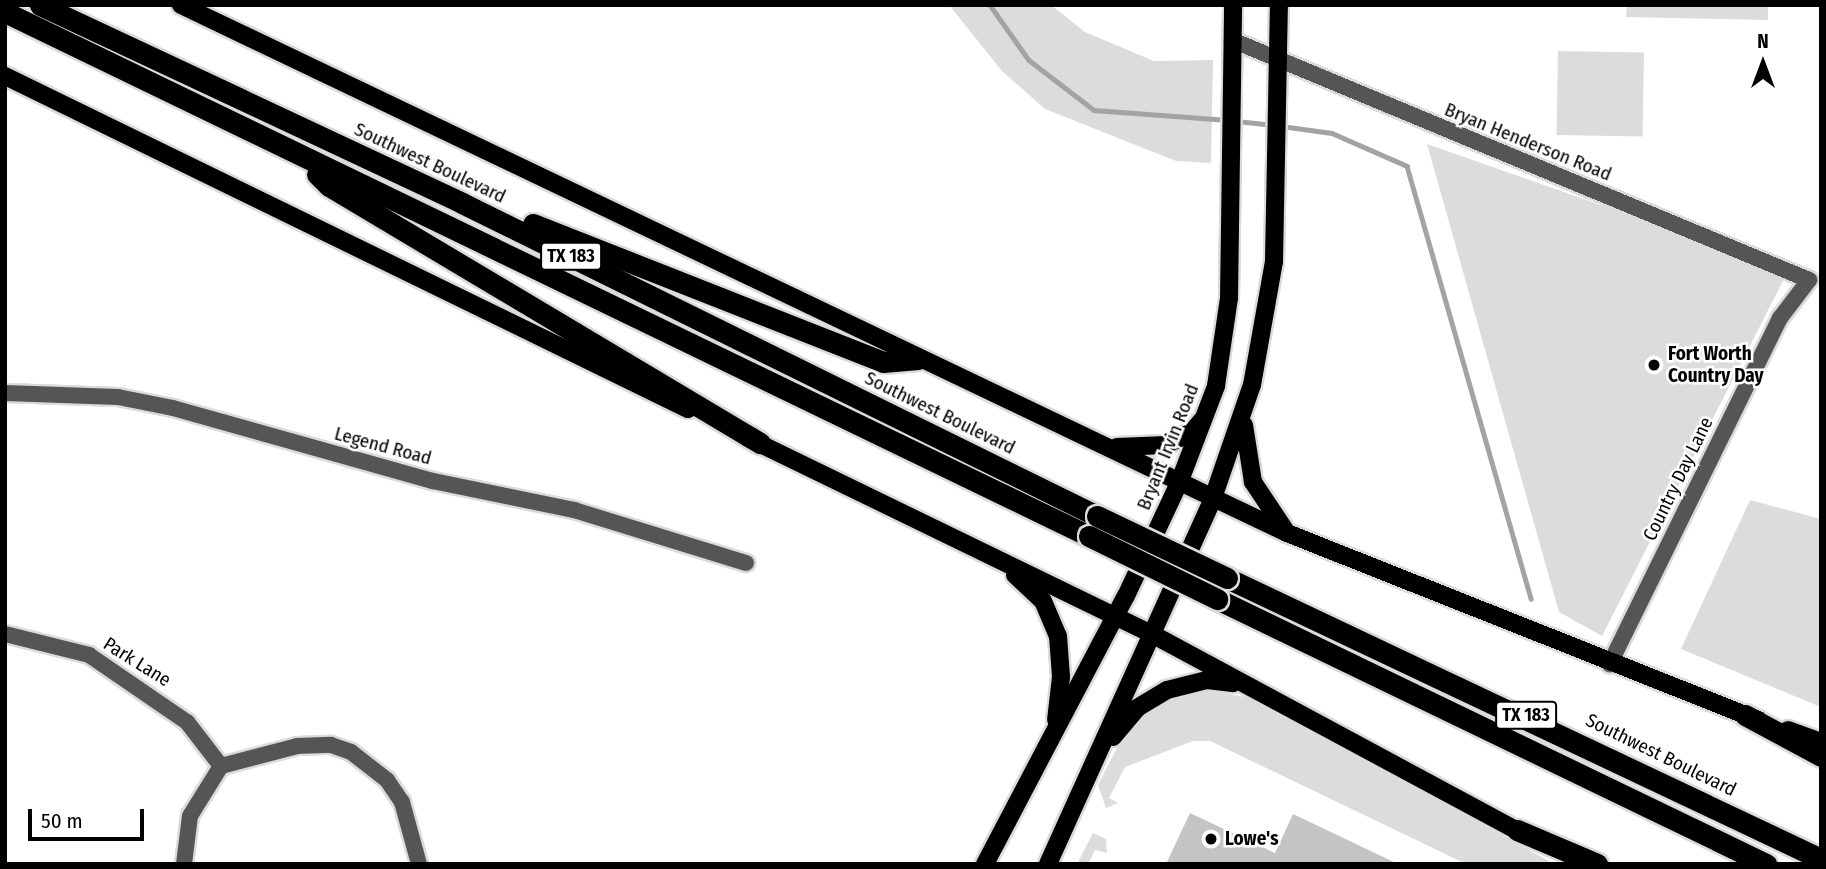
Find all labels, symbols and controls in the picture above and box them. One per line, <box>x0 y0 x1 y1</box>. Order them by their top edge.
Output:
north arrow <box>1728 28 1798 98</box>
text: N <box>1757 30 1769 53</box>
street label: Bryan Henderson Road <box>1441 98 1615 186</box>
street label: Southwest Boulevard <box>351 118 509 208</box>
road number: TX 183 <box>540 242 602 270</box>
place label: Fort Worth Country Day <box>1668 343 1763 387</box>
marker: Fort Worth Country Day <box>1646 357 1662 373</box>
street label: Southwest Boulevard <box>861 367 1019 459</box>
street label: Bryant Irvin Road <box>1132 381 1204 513</box>
street label: Country Day Lane <box>1638 413 1718 545</box>
street label: Legend Road <box>332 422 434 470</box>
street label: Park Lane <box>99 632 175 692</box>
road number: TX 183 <box>1494 700 1558 730</box>
street label: Southwest Boulevard <box>1582 709 1740 801</box>
scale bar <box>32 796 147 840</box>
text: 50 m <box>41 808 83 834</box>
place label: Lowe's <box>1225 828 1278 850</box>
marker: Lowe's <box>1203 831 1219 847</box>

